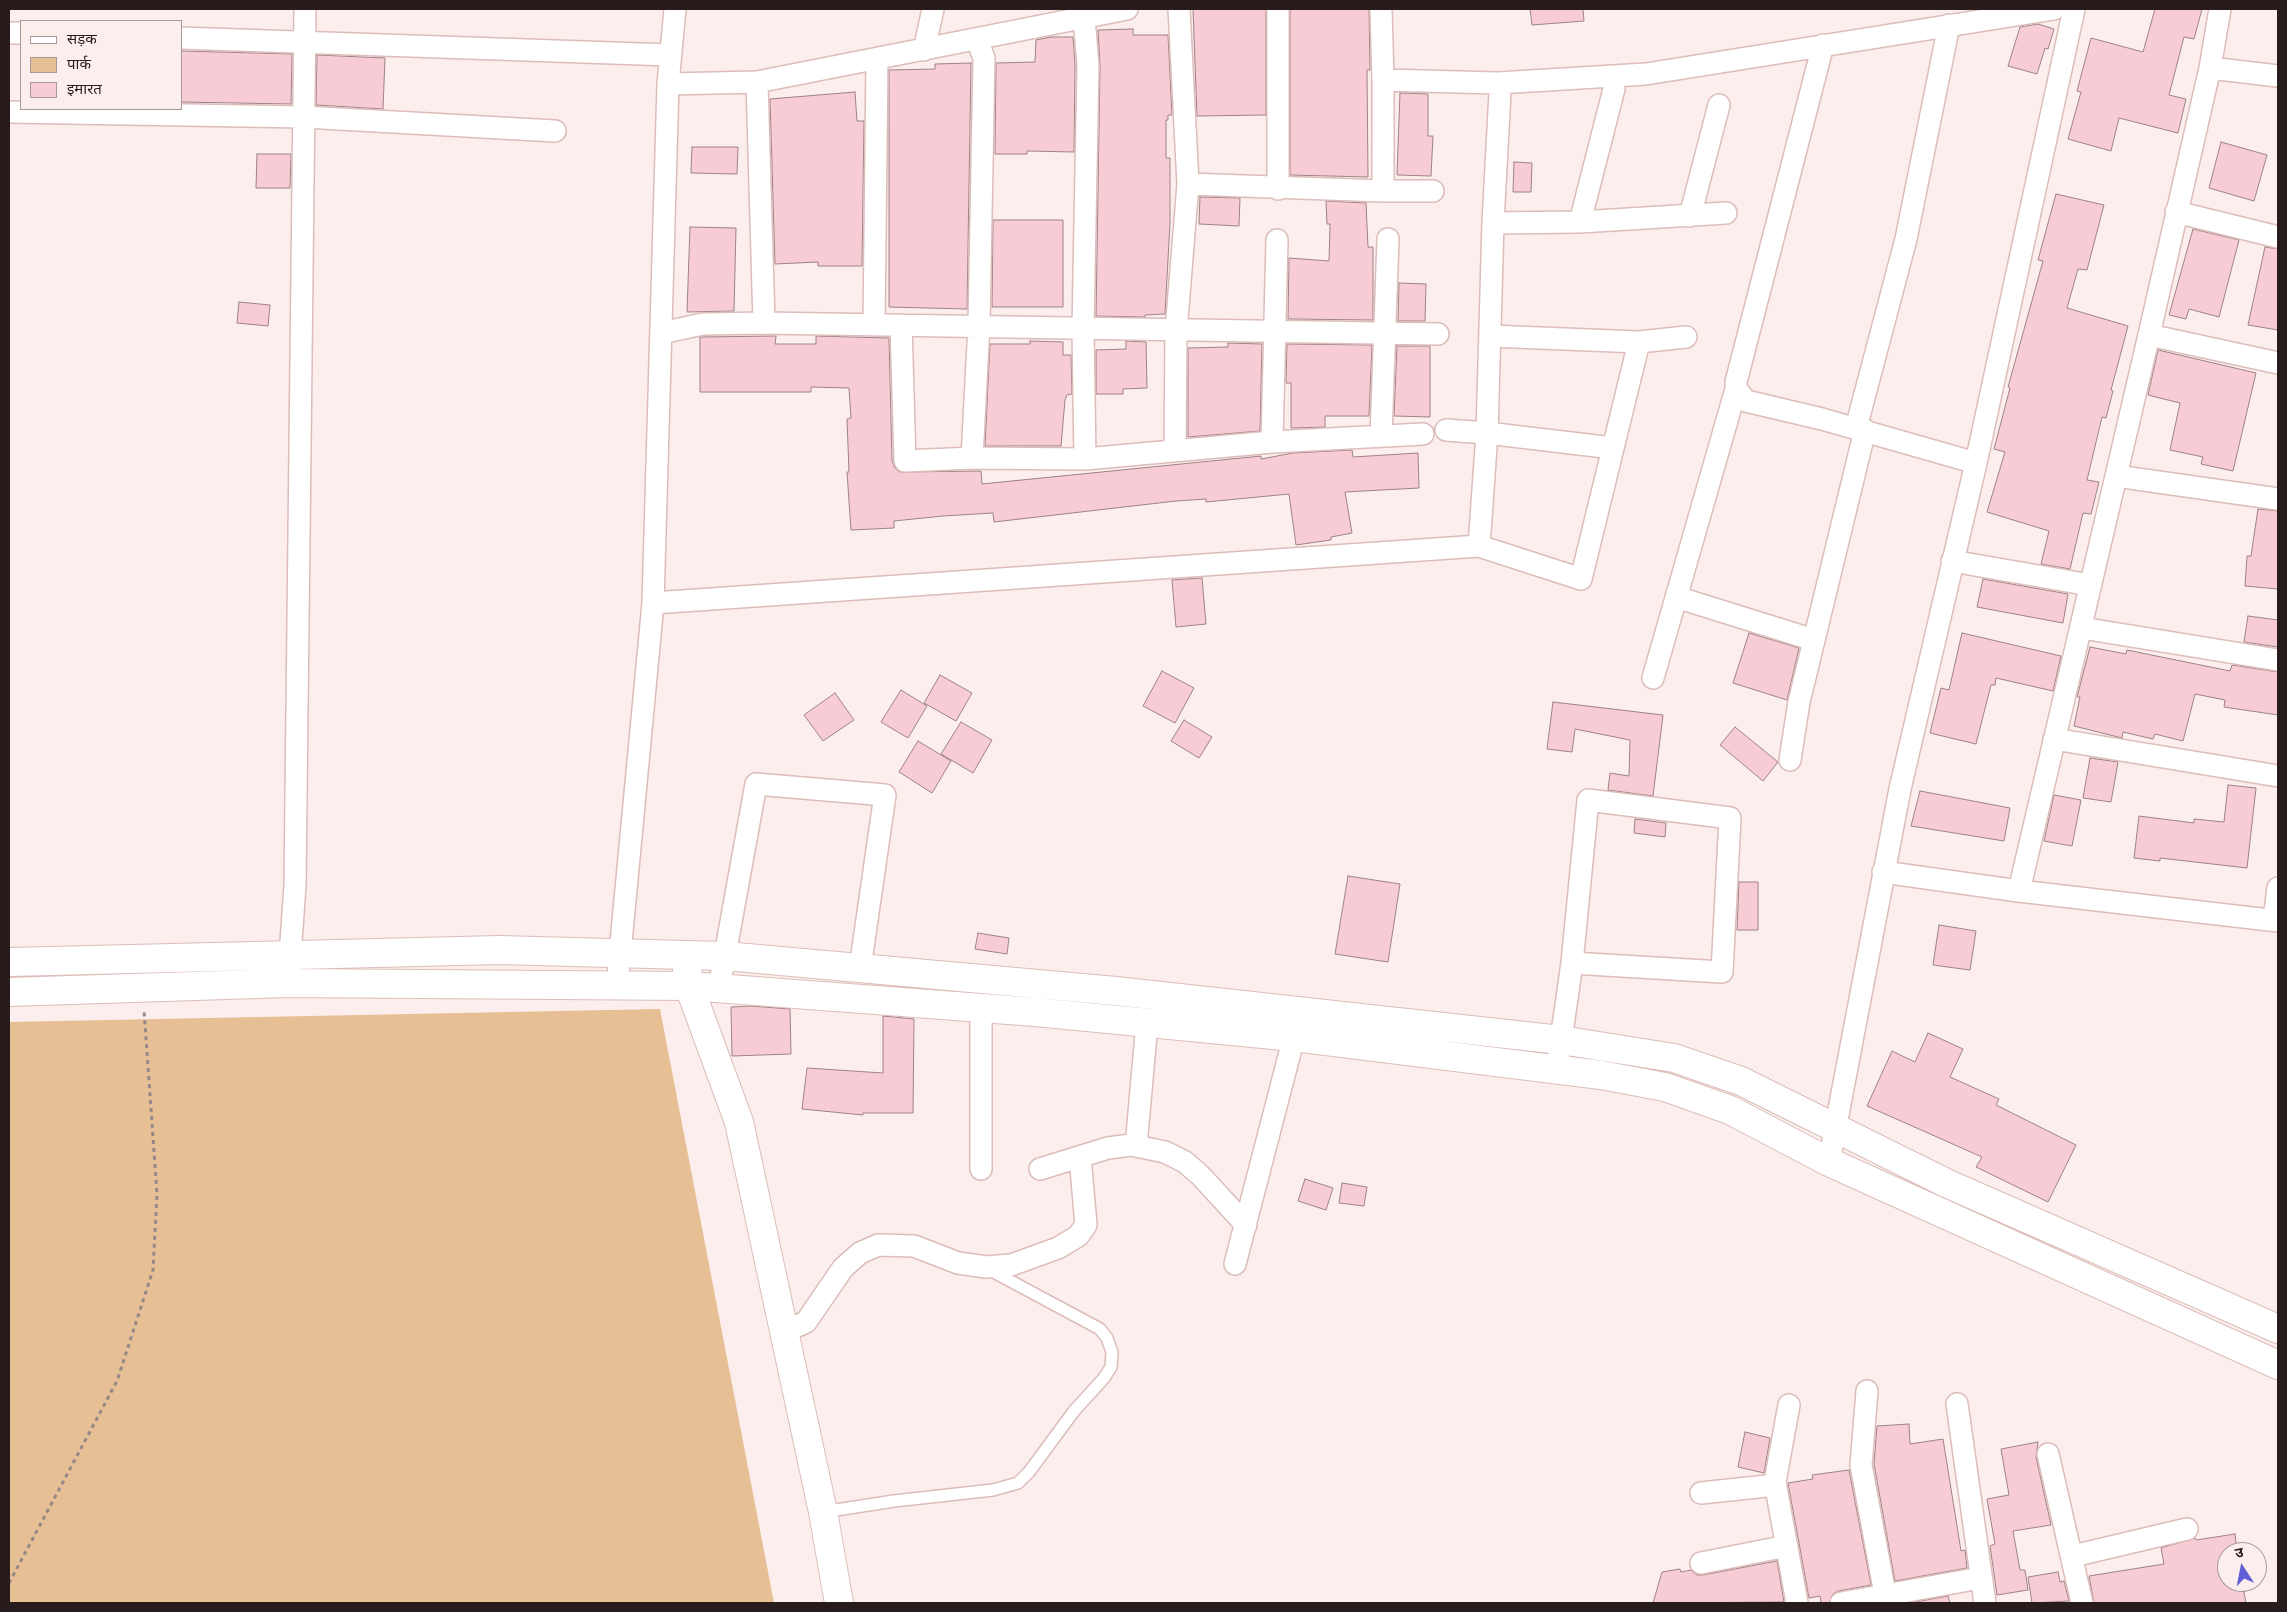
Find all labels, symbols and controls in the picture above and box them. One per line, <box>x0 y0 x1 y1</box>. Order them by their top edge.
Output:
legend <box>20 20 182 110</box>
text: सड़क <box>67 30 97 48</box>
text: पार्क <box>67 55 91 73</box>
text: इमारत <box>67 80 102 98</box>
north arrow <box>2217 1542 2267 1592</box>
text: उ <box>2234 1544 2245 1562</box>

